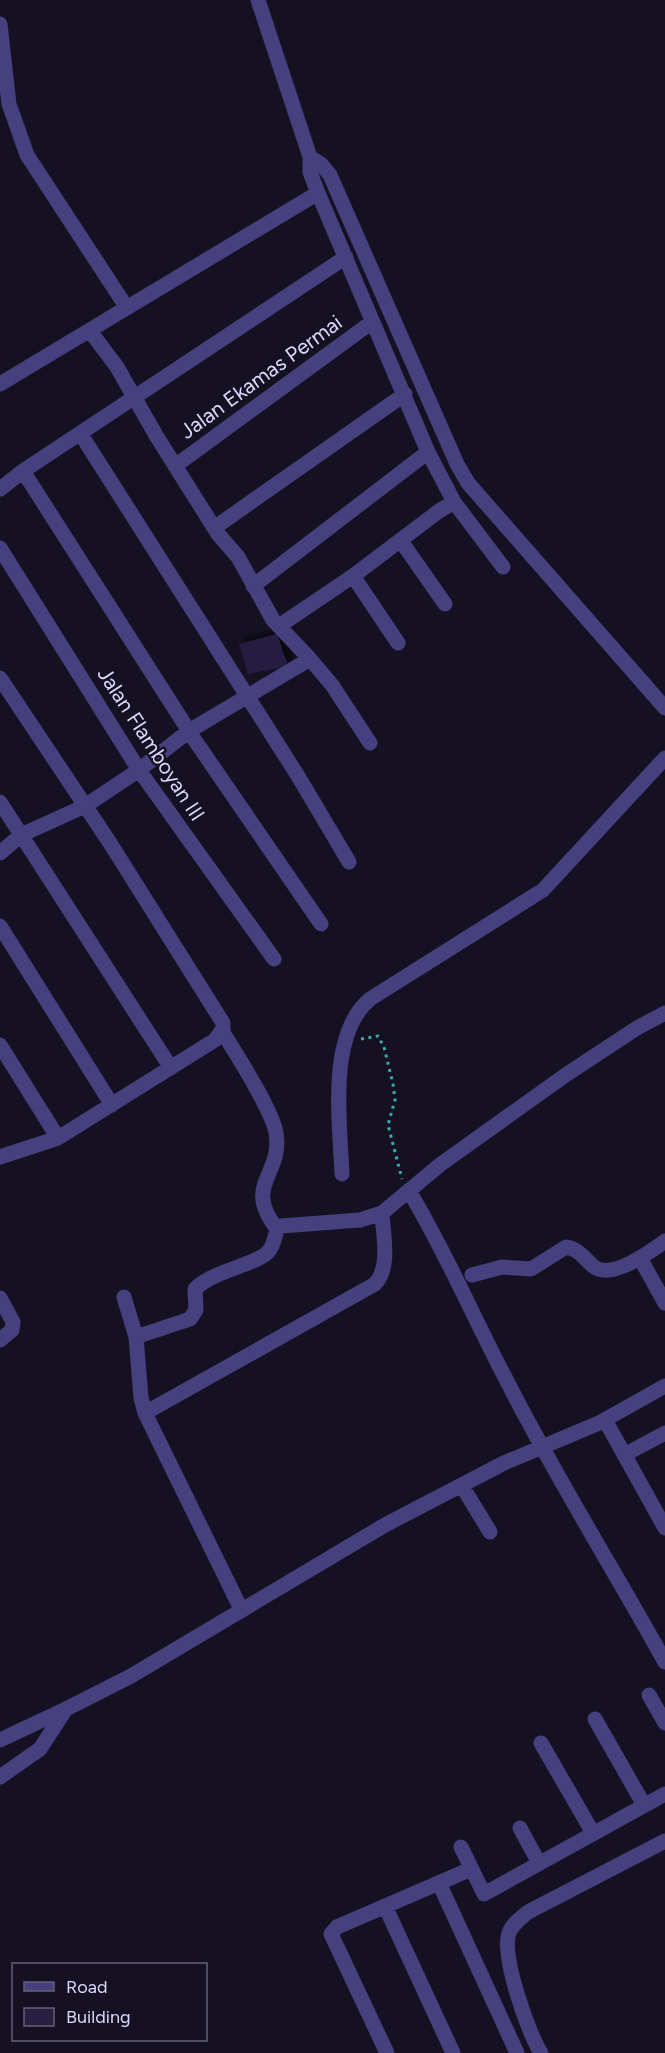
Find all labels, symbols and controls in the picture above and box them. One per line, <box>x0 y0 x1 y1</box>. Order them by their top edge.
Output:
street label: Jalan Ekamas Permai <box>175 309 347 444</box>
street label: Jalan Flamboyan III <box>92 662 210 825</box>
legend <box>12 1963 207 2041</box>
text: Road <box>66 1976 107 1998</box>
text: Building <box>66 2006 131 2028</box>

